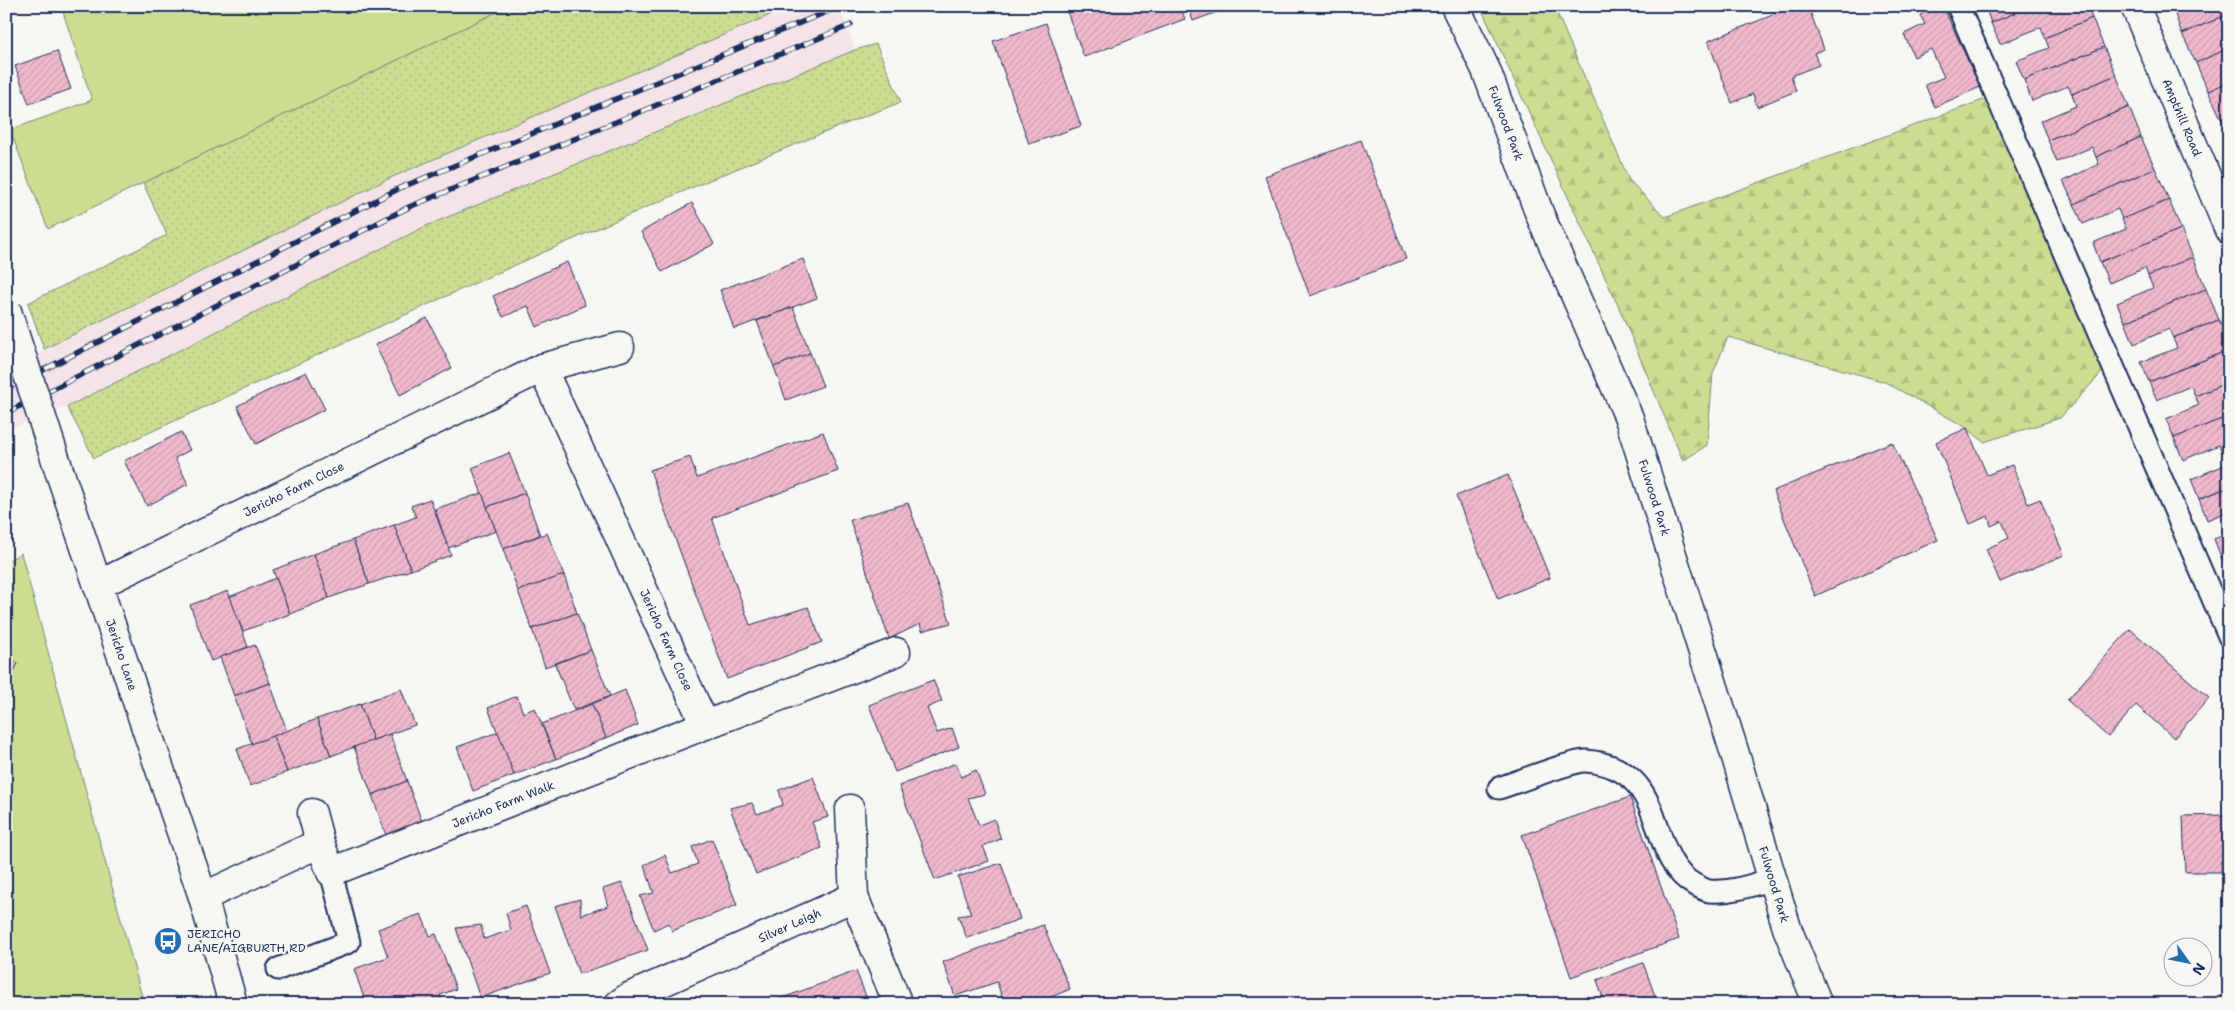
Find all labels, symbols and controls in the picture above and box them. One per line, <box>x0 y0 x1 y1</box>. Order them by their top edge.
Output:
street label: Ampthill Road <box>2158 76 2205 159</box>
street label: Fulwood Park <box>1485 83 1527 163</box>
street label: Jericho Farm Close <box>241 458 347 521</box>
street label: Fulwood Park <box>1635 458 1674 538</box>
street label: Jericho Farm Close <box>636 587 696 694</box>
street label: Jericho Lane <box>102 617 141 693</box>
street label: Jericho Farm Walk <box>450 777 557 832</box>
street label: Fulwood Park <box>1755 844 1793 925</box>
street label: Silver Leigh <box>756 905 824 947</box>
bus stop icon: JERICHO LANE/AIGBURTH RD <box>153 926 183 956</box>
place label: JERICHO LANE/AIGBURTH RD <box>187 926 306 956</box>
north arrow <box>2162 938 2212 988</box>
text: N <box>2188 960 2209 979</box>

